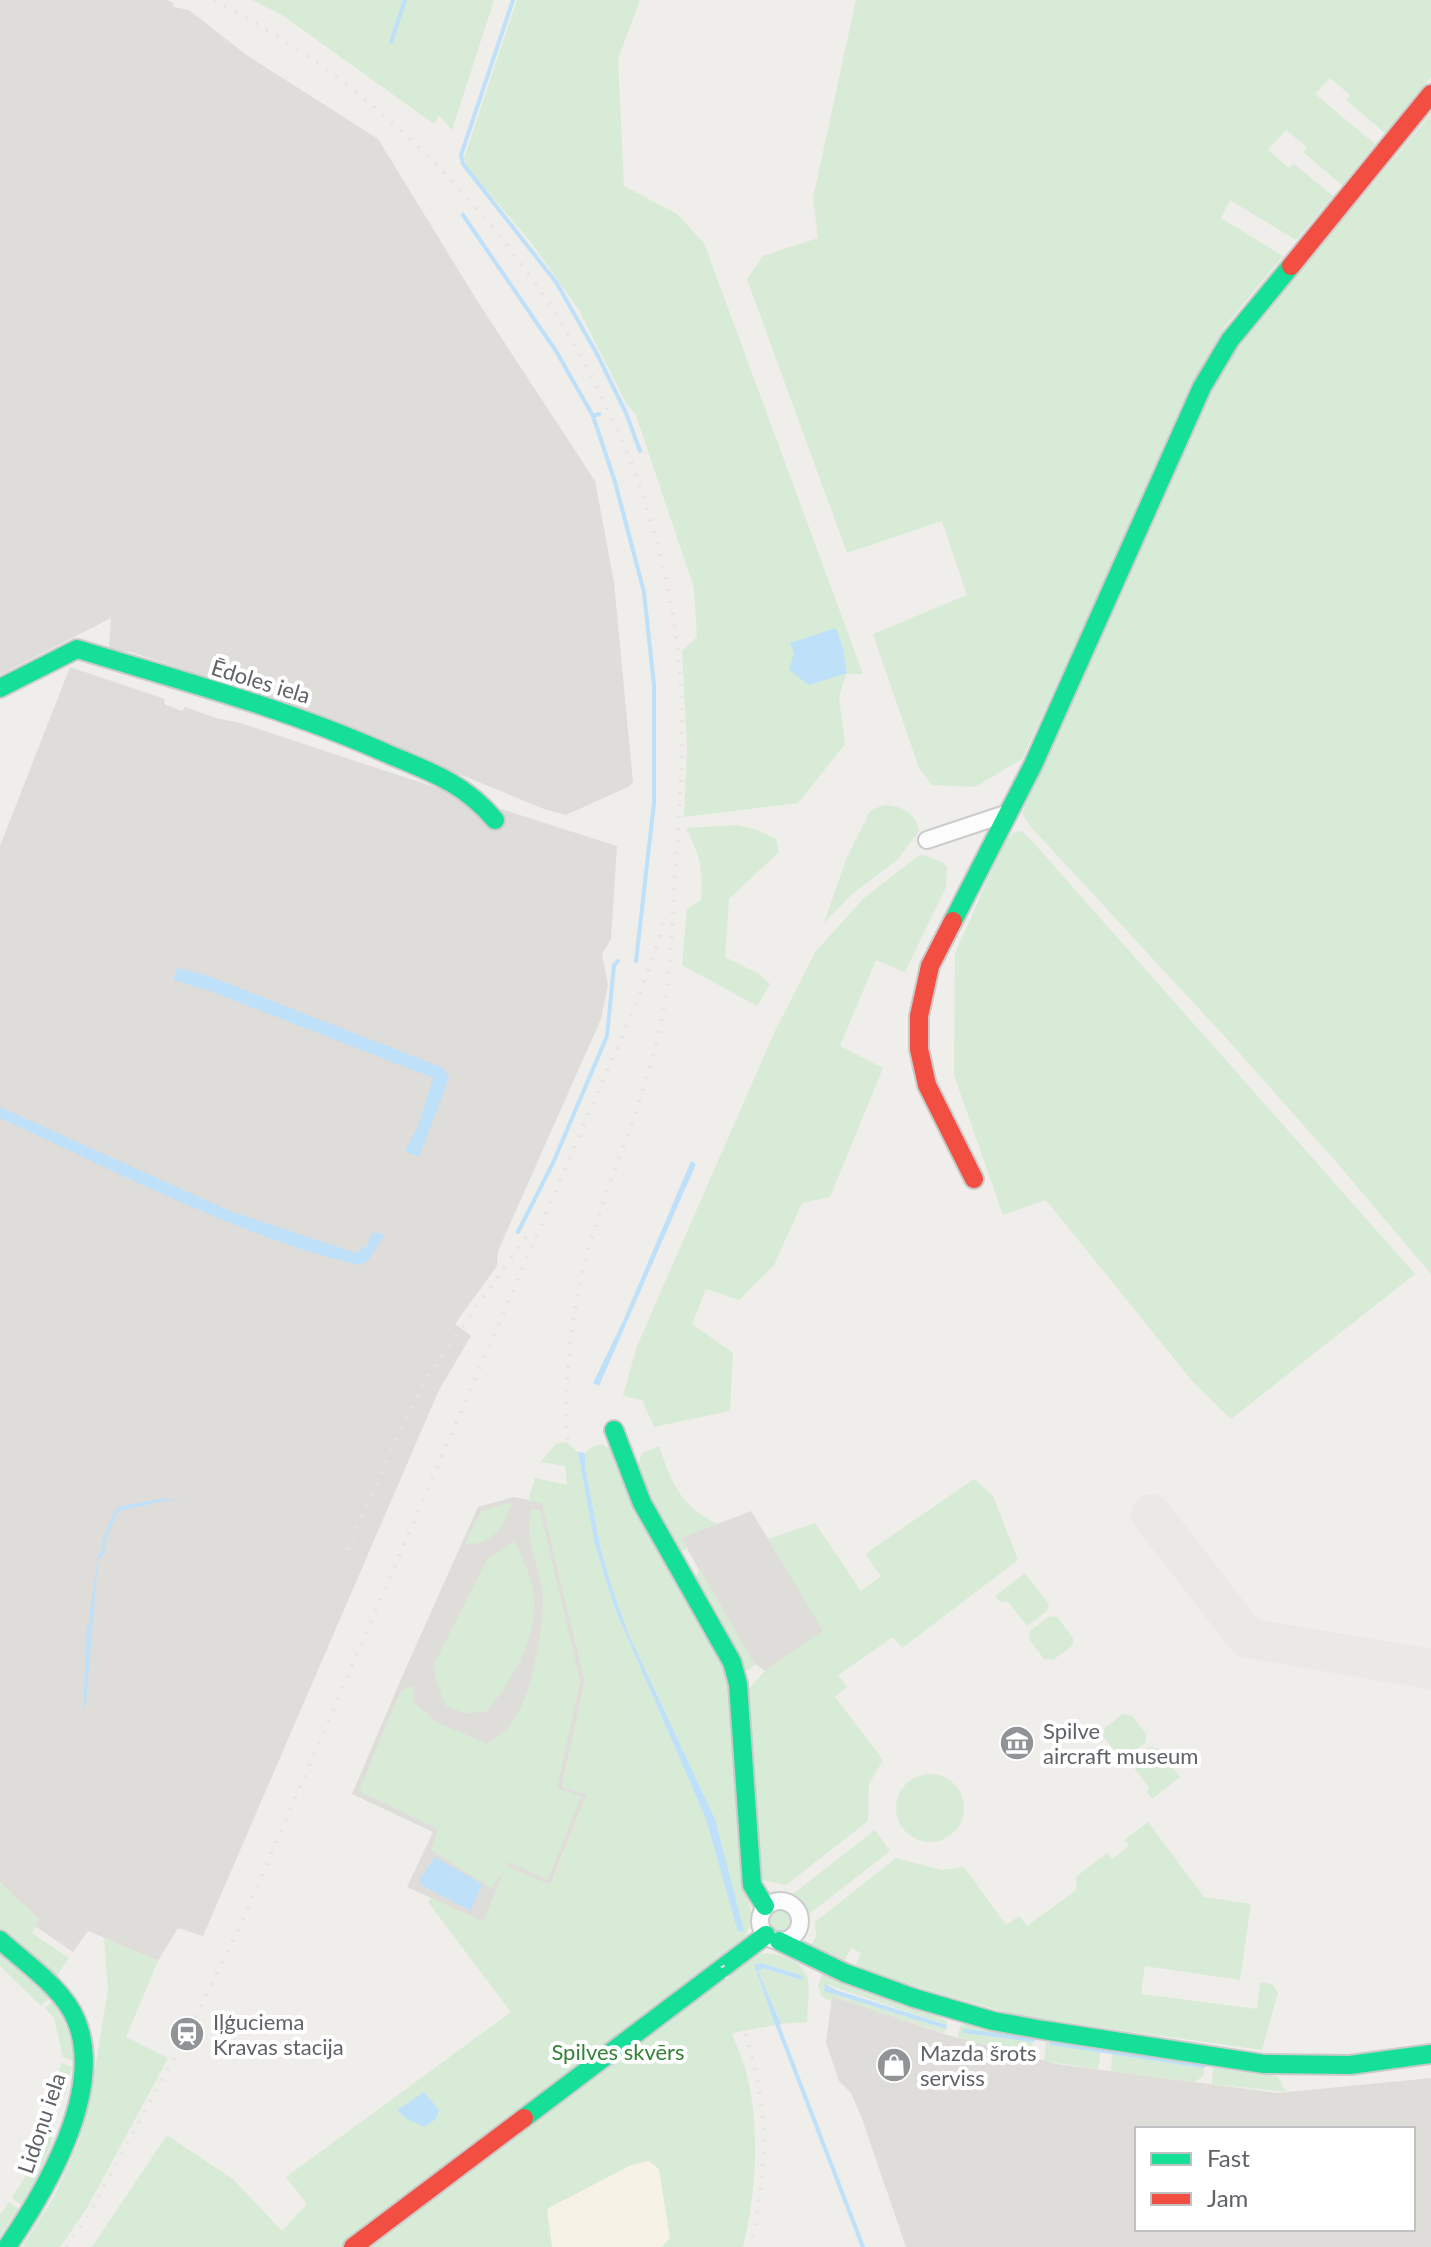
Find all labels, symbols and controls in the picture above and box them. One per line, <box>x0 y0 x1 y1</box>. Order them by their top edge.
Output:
street label: Ēdoles iela <box>208 653 314 709</box>
place label: Spilve aircraft museum <box>1043 1717 1198 1769</box>
museum icon: Spilve aircraft museum <box>998 1724 1036 1762</box>
place label: Iļģuciema Kravas stacija <box>213 2008 344 2060</box>
station icon: Iļģuciema Kravas stacija <box>168 2015 206 2053</box>
park label: Spilves skvērs <box>551 2038 685 2065</box>
place label: Mazda šrots serviss <box>920 2039 1036 2091</box>
shop icon: Mazda šrots serviss <box>875 2046 913 2084</box>
street label: Lidoņu iela <box>11 2069 71 2177</box>
legend <box>1135 2127 1415 2231</box>
text: Fast <box>1207 2143 1250 2172</box>
text: Jam <box>1207 2183 1248 2212</box>

